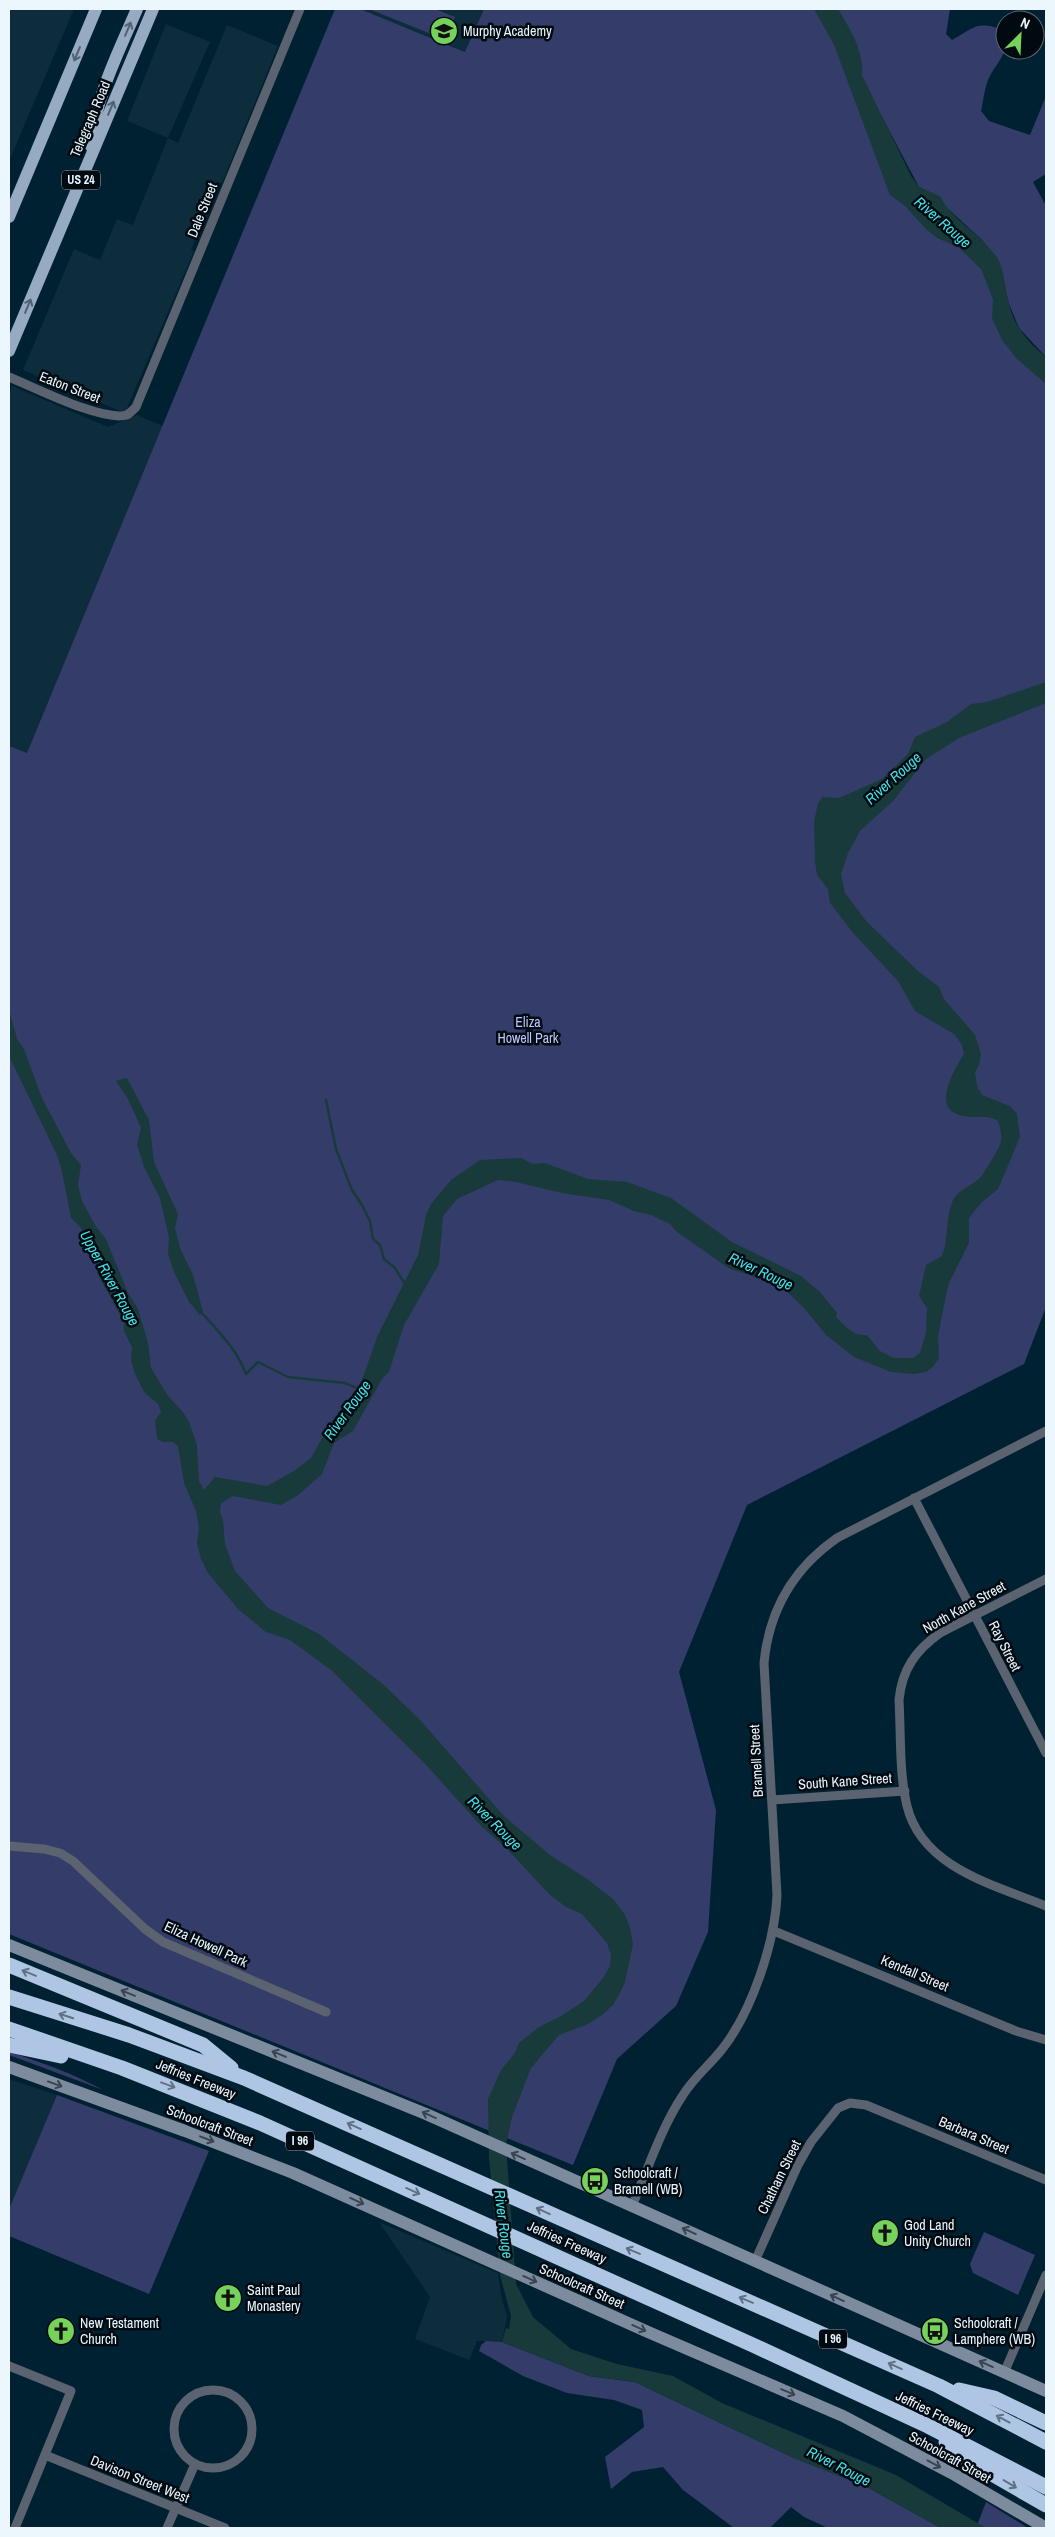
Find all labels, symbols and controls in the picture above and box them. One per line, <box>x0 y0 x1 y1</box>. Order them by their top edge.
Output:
north arrow <box>995 10 1045 60</box>
text: N <box>1018 13 1033 33</box>
school or university icon: Murphy Academy <box>429 16 459 46</box>
one-way arrow <box>124 22 134 37</box>
place label: Murphy Academy <box>463 22 552 40</box>
one-way arrow <box>71 46 81 61</box>
street label: Telegraph Road <box>66 78 114 160</box>
one-way arrow <box>107 101 117 116</box>
road number: US 24 <box>62 170 100 190</box>
street label: Dale Street <box>183 180 221 240</box>
water label: River Rouge <box>910 191 976 253</box>
one-way arrow <box>23 299 33 314</box>
street label: Eaton Street <box>37 367 103 407</box>
water label: River Rouge <box>860 747 926 809</box>
park label: Eliza Howell Park <box>497 1013 559 1047</box>
water label: Upper River Rouge <box>75 1227 145 1330</box>
water label: River Rouge <box>725 1247 797 1295</box>
water label: River Rouge <box>318 1376 376 1444</box>
street label: North Kane Street <box>919 1577 1009 1637</box>
street label: Ray Street <box>985 1618 1025 1674</box>
street label: Bramell Street <box>745 1724 767 1798</box>
street label: South Kane Street <box>798 1769 892 1793</box>
water label: River Rouge <box>463 1791 527 1855</box>
street label: Eliza Howell Park <box>161 1917 251 1971</box>
street label: Kendall Street <box>878 1951 952 1995</box>
one-way arrow <box>22 1967 37 1977</box>
one-way arrow <box>121 1988 136 1998</box>
one-way arrow <box>59 2010 75 2020</box>
one-way arrow <box>272 2049 287 2058</box>
street label: Jeffries Freeway <box>153 2055 239 2103</box>
one-way arrow <box>46 2080 62 2089</box>
one-way arrow <box>159 2081 175 2090</box>
street label: Schoolcraft Street <box>164 2100 256 2150</box>
one-way arrow <box>422 2110 437 2120</box>
street label: Barbara Street <box>936 2112 1012 2158</box>
one-way arrow <box>347 2121 362 2131</box>
road number: I 96 <box>286 2132 314 2150</box>
one-way arrow <box>199 2135 214 2145</box>
street label: Chatham Street <box>753 2137 805 2217</box>
one-way arrow <box>511 2150 526 2160</box>
place label: Schoolcraft / Bramell (WB) <box>614 2164 682 2198</box>
bus stop icon: Schoolcraft / Bramell (WB) <box>580 2166 610 2196</box>
one-way arrow <box>405 2187 420 2196</box>
water label: River Rouge <box>489 2188 519 2260</box>
one-way arrow <box>349 2197 364 2207</box>
one-way arrow <box>536 2206 551 2215</box>
place label: God Land Unity Church <box>904 2216 971 2250</box>
street label: Jeffries Freeway <box>525 2217 610 2268</box>
church icon: God Land Unity Church <box>870 2218 900 2248</box>
one-way arrow <box>682 2226 697 2236</box>
one-way arrow <box>626 2246 641 2256</box>
street label: Schoolcraft Street <box>537 2259 627 2313</box>
one-way arrow <box>522 2275 537 2284</box>
place label: Saint Paul Monastery <box>247 2281 301 2315</box>
church icon: Saint Paul Monastery <box>213 2283 243 2313</box>
one-way arrow <box>830 2293 845 2303</box>
one-way arrow <box>739 2295 754 2305</box>
place label: New Testament Church <box>80 2314 159 2348</box>
place label: Schoolcraft / Lamphere (WB) <box>954 2314 1035 2348</box>
church icon: New Testament Church <box>46 2316 76 2346</box>
bus stop icon: Schoolcraft / Lamphere (WB) <box>920 2316 950 2346</box>
one-way arrow <box>631 2324 646 2334</box>
road number: I 96 <box>819 2330 847 2348</box>
one-way arrow <box>979 2359 994 2369</box>
one-way arrow <box>888 2361 903 2371</box>
street label: Jeffries Freeway <box>893 2386 977 2440</box>
one-way arrow <box>780 2388 795 2398</box>
one-way arrow <box>996 2414 1011 2423</box>
street label: Schoolcraft Street <box>906 2427 994 2487</box>
water label: River Rouge <box>803 2441 875 2491</box>
street label: Davison Street West <box>88 2451 192 2507</box>
one-way arrow <box>926 2460 941 2469</box>
one-way arrow <box>1003 2479 1017 2489</box>

